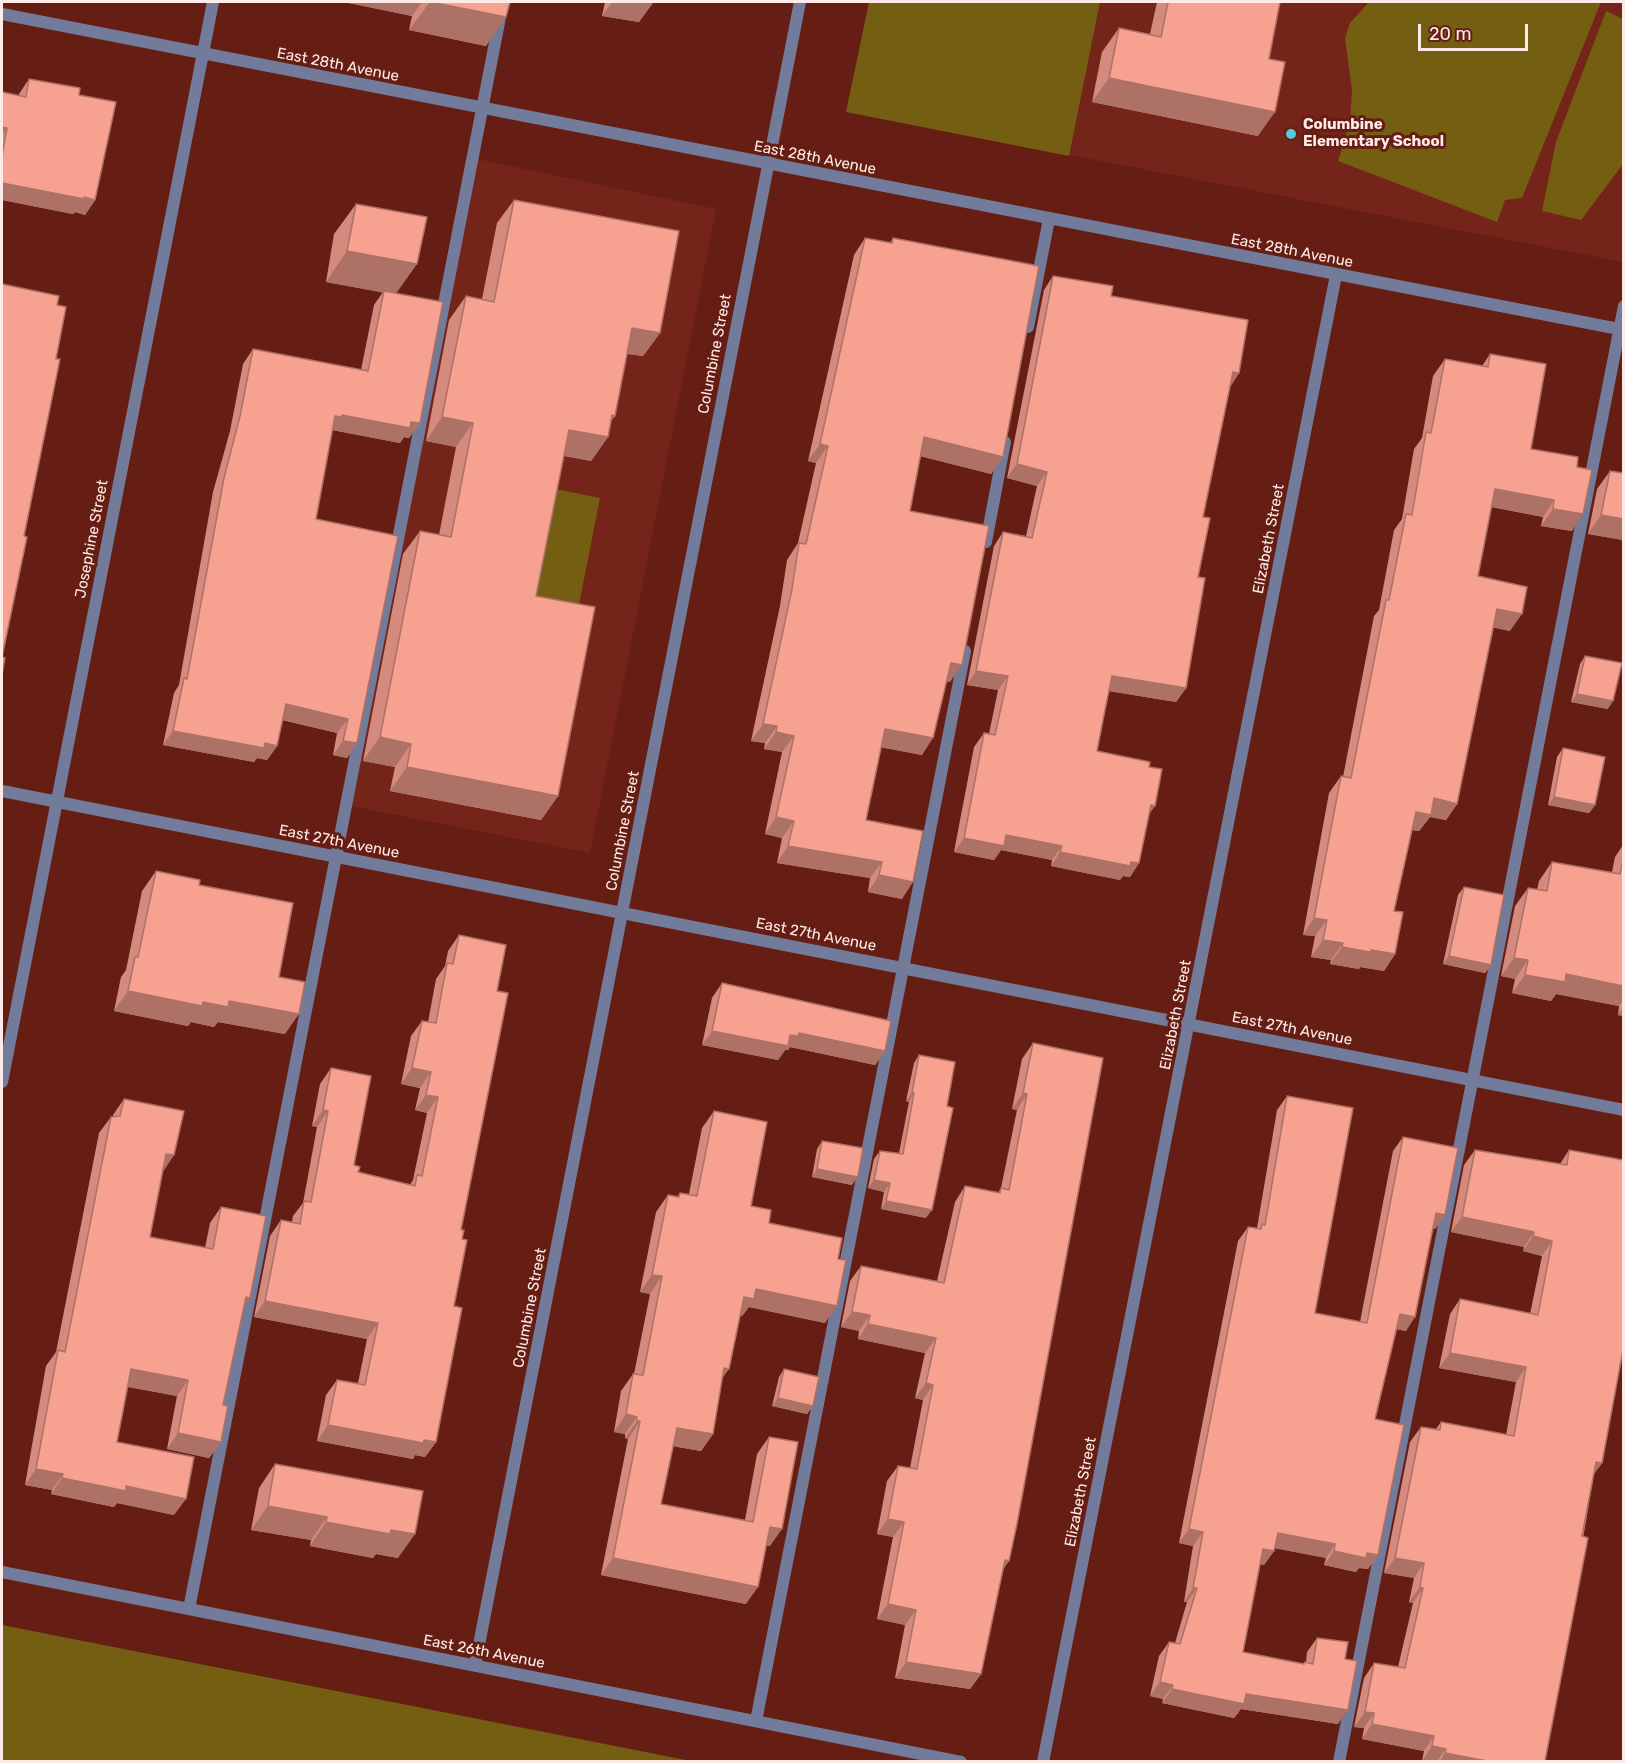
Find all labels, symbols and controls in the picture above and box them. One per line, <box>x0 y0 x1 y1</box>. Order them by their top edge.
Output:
scale bar <box>1421 12 1530 50</box>
text: 20 m <box>1429 23 1471 45</box>
street label: East 28th Avenue <box>275 44 401 86</box>
place label: Columbine Elementary School <box>1303 116 1444 151</box>
marker: Columbine Elementary School <box>1284 127 1298 141</box>
street label: East 28th Avenue <box>752 137 878 179</box>
street label: East 28th Avenue <box>1229 230 1355 272</box>
street label: Columbine Street <box>695 293 735 415</box>
street label: Josephine Street <box>72 478 112 600</box>
street label: Elizabeth Street <box>1250 483 1288 595</box>
street label: Columbine Street <box>603 770 643 892</box>
street label: East 27th Avenue <box>277 822 401 862</box>
street label: East 27th Avenue <box>754 915 878 955</box>
street label: Elizabeth Street <box>1157 959 1195 1071</box>
street label: East 27th Avenue <box>1230 1009 1354 1049</box>
street label: Columbine Street <box>510 1247 550 1369</box>
street label: Elizabeth Street <box>1062 1436 1100 1548</box>
street label: East 26th Avenue <box>422 1631 546 1673</box>

